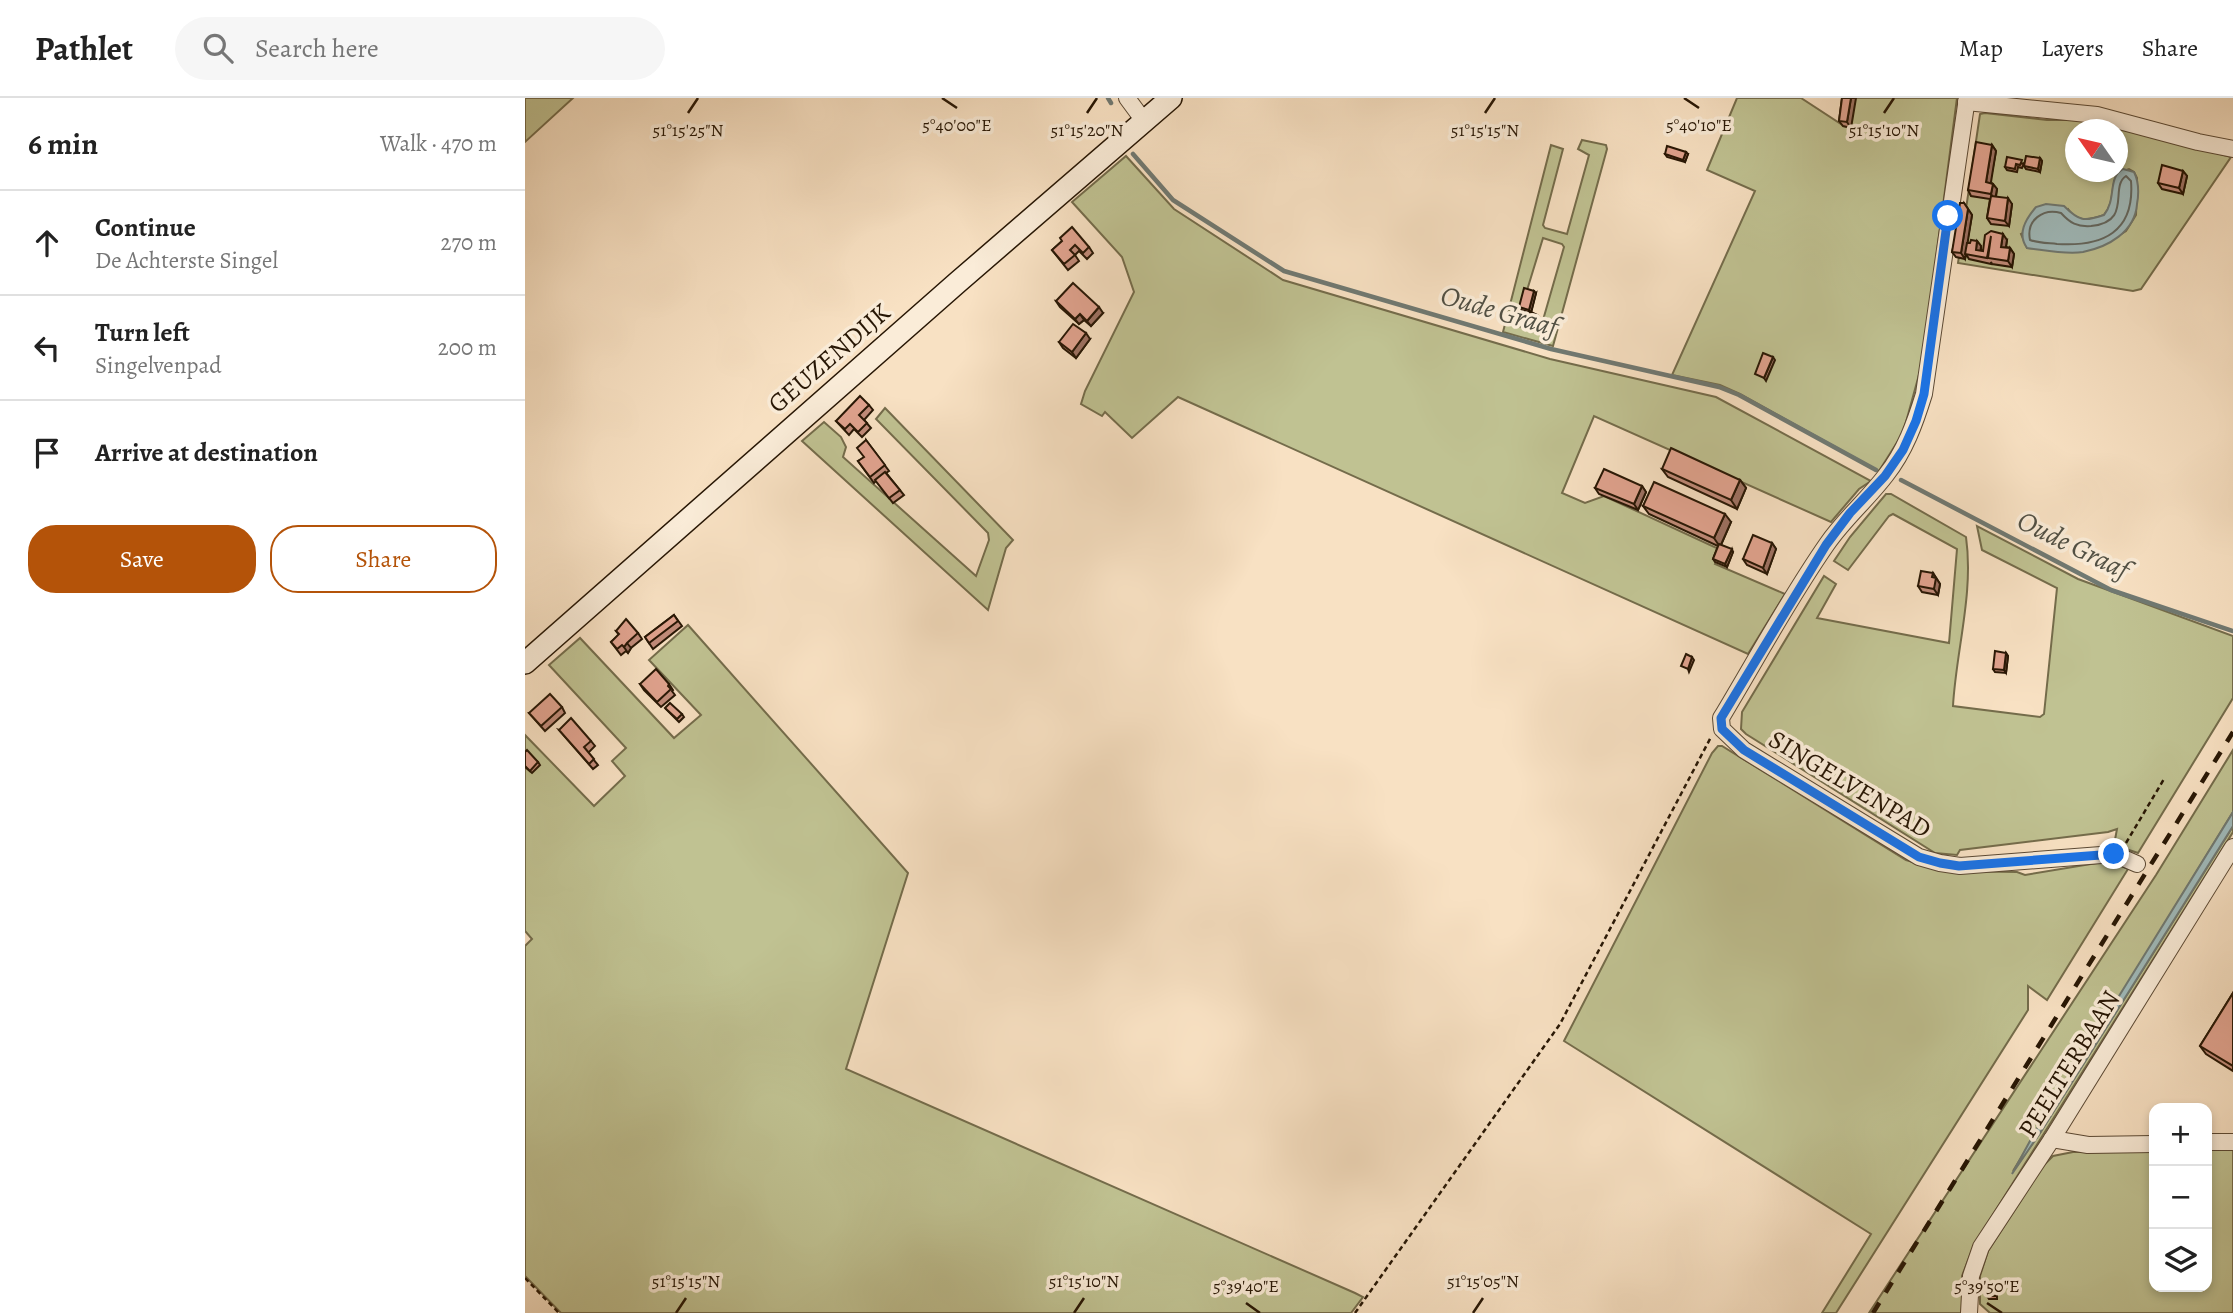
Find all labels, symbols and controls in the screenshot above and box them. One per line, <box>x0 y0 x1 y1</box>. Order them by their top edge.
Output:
search box <box>175 17 665 80</box>
text: Pathlet <box>35 26 133 71</box>
icon: search <box>199 29 237 67</box>
text: Search here <box>255 31 379 66</box>
text: Map <box>1959 32 2003 64</box>
text: Layers <box>2041 32 2104 64</box>
text: Share <box>2142 32 2198 64</box>
text: 5°40'00"E <box>922 113 992 137</box>
text: 5°40'10"E <box>1666 113 1732 137</box>
text: 51°15'25"N <box>653 118 724 142</box>
text: 51°15'20"N <box>1051 118 1123 142</box>
text: 51°15'15"N <box>1451 118 1519 142</box>
text: 51°15'10"N <box>1849 118 1919 142</box>
north arrow <box>2065 119 2128 182</box>
text: 6 min <box>28 124 98 164</box>
text: Walk · 470 m <box>380 128 497 159</box>
route start <box>1932 200 1963 231</box>
text: Continue <box>95 210 196 245</box>
icon: ahead <box>28 224 66 262</box>
text: 270 m <box>440 227 497 258</box>
text: De Achterste Singel <box>95 245 278 276</box>
water label: Oude Graaf <box>1436 276 1567 347</box>
street label: GEUZENDIJK <box>760 295 898 421</box>
text: Turn left <box>95 315 190 350</box>
icon: left <box>28 329 66 367</box>
text: 200 m <box>438 332 497 363</box>
text: Singelvenpad <box>95 350 221 381</box>
icon: arrive <box>28 434 66 472</box>
text: Arrive at destination <box>95 435 318 470</box>
water label: Oude Graaf <box>2011 502 2140 591</box>
button: Save <box>28 525 256 593</box>
button: Share <box>270 525 497 593</box>
street label: SINGELVENPAD <box>1762 722 1938 846</box>
route end <box>2098 838 2129 869</box>
street label: PEELTERBAAN <box>2010 984 2128 1144</box>
map controls <box>2149 1103 2212 1292</box>
button: + <box>2149 1103 2212 1166</box>
button: − <box>2149 1166 2212 1229</box>
button: layers <box>2149 1229 2212 1292</box>
text: 51°15'15"N <box>652 1269 720 1293</box>
text: 51°15'10"N <box>1049 1269 1119 1293</box>
text: 51°15'05"N <box>1447 1269 1519 1293</box>
text: 5°39'40"E <box>1213 1274 1279 1298</box>
text: 5°39'50"E <box>1954 1274 2020 1298</box>

